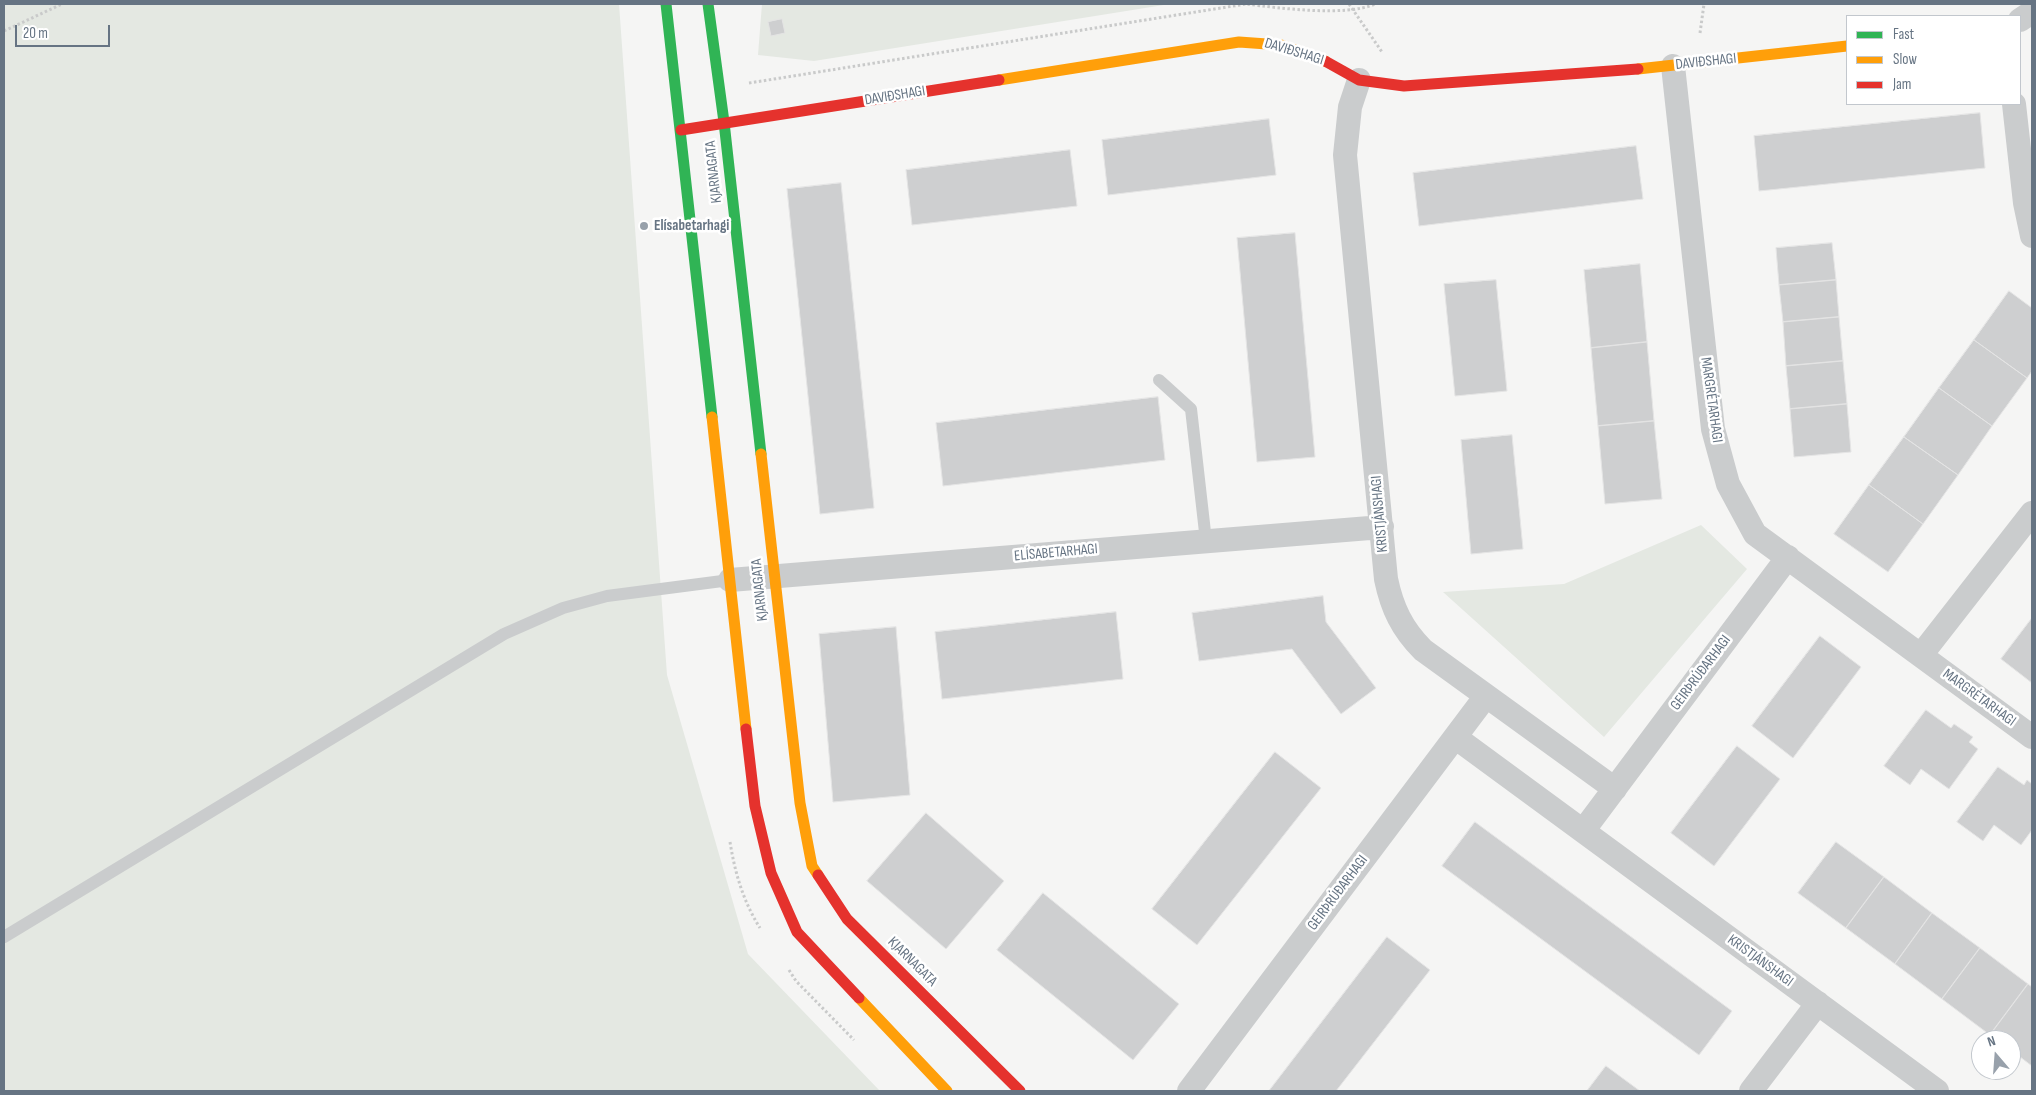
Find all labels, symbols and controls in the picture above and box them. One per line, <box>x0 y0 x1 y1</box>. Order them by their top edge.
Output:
scale bar <box>18 15 112 47</box>
legend <box>1846 15 2021 105</box>
text: 20 m <box>23 24 48 43</box>
text: Fast <box>1893 25 1914 44</box>
street label: DAVIÐSHAGI <box>1262 34 1326 70</box>
street label: DAVIÐSHAGI <box>1675 50 1737 74</box>
text: Slow <box>1893 50 1917 69</box>
text: Jam <box>1893 75 1911 94</box>
street label: DAVIÐSHAGI <box>863 82 927 110</box>
street label: KJARNAGATA <box>702 140 726 204</box>
place label: Elísabetarhagi <box>654 217 729 235</box>
marker: Elísabetarhagi <box>638 220 650 232</box>
street label: MARGRÉTARHAGI <box>1696 356 1726 444</box>
street label: KRISTJÁNSHAGI <box>1368 475 1392 553</box>
street label: ELÍSABETARHAGI <box>1014 540 1098 566</box>
street label: KJARNAGATA <box>748 558 772 622</box>
street label: GEIRÞRÚÐARHAGI <box>1667 632 1735 714</box>
street label: MARGRÉTARHAGI <box>1939 665 2019 731</box>
street label: GEIRÞRÚÐARHAGI <box>1304 852 1372 934</box>
street label: KRISTJÁNSHAGI <box>1724 931 1796 991</box>
street label: KJARNAGATA <box>884 934 940 990</box>
north arrow <box>1971 1030 2021 1080</box>
text: N <box>1985 1032 1998 1050</box>

